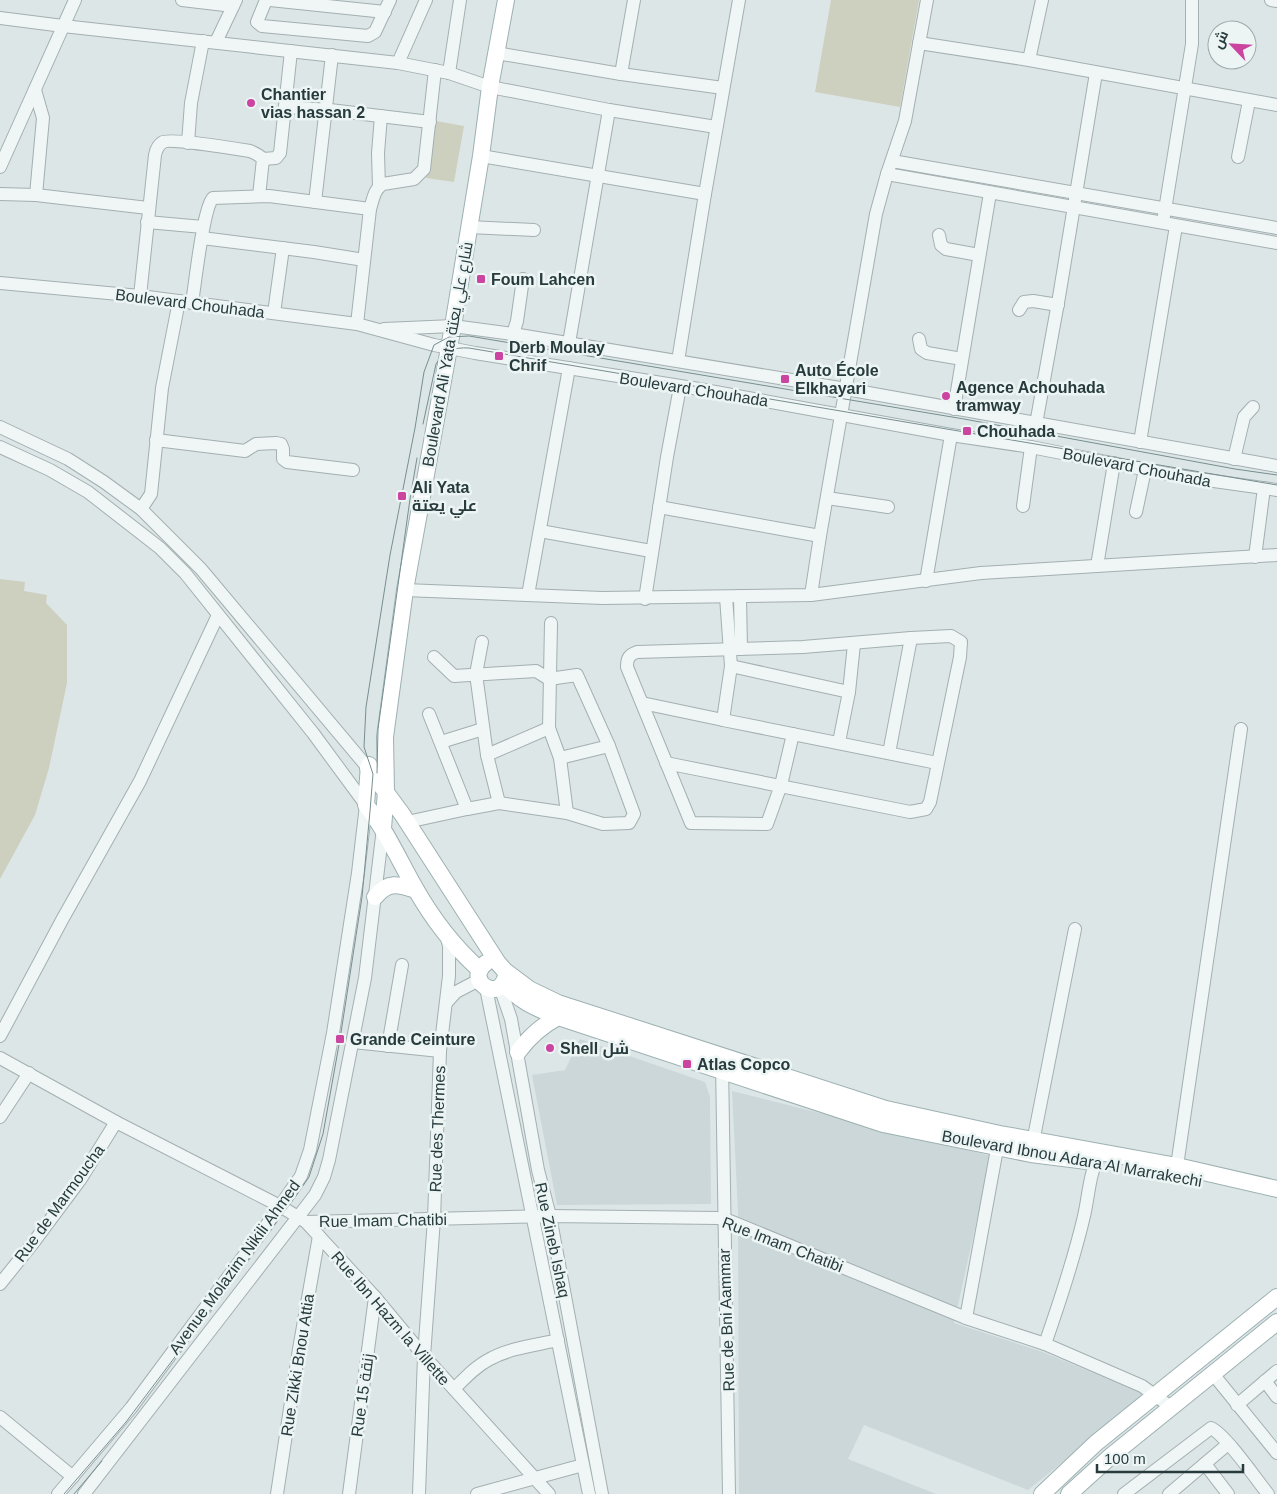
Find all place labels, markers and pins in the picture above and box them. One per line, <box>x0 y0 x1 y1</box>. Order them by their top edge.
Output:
place label: Chantier vias hassan 2 <box>261 86 365 121</box>
marker: Chantier vias hassan 2 <box>245 97 257 109</box>
place label: Foum Lahcen <box>491 271 595 288</box>
marker: Foum Lahcen <box>475 273 487 285</box>
place label: Derb Moulay Chrif <box>509 339 605 374</box>
marker: Derb Moulay Chrif <box>493 350 505 362</box>
place label: Auto École Elkhayari <box>795 361 879 397</box>
marker: Auto École Elkhayari <box>779 373 791 385</box>
place label: Agence Achouhada tramway <box>956 379 1105 414</box>
marker: Agence Achouhada tramway <box>940 390 952 402</box>
place label: Chouhada <box>977 423 1055 440</box>
marker: Chouhada <box>961 425 973 437</box>
place label: Ali Yata علي يعتة <box>412 479 477 518</box>
marker: Ali Yata علي يعتة <box>396 490 408 502</box>
place label: Grande Ceinture <box>350 1031 475 1048</box>
marker: Grande Ceinture <box>334 1033 346 1045</box>
place label: Shell شل <box>560 1040 629 1058</box>
marker: Shell شل <box>544 1042 556 1054</box>
place label: Atlas Copco <box>697 1056 791 1073</box>
marker: Atlas Copco <box>681 1058 693 1070</box>

